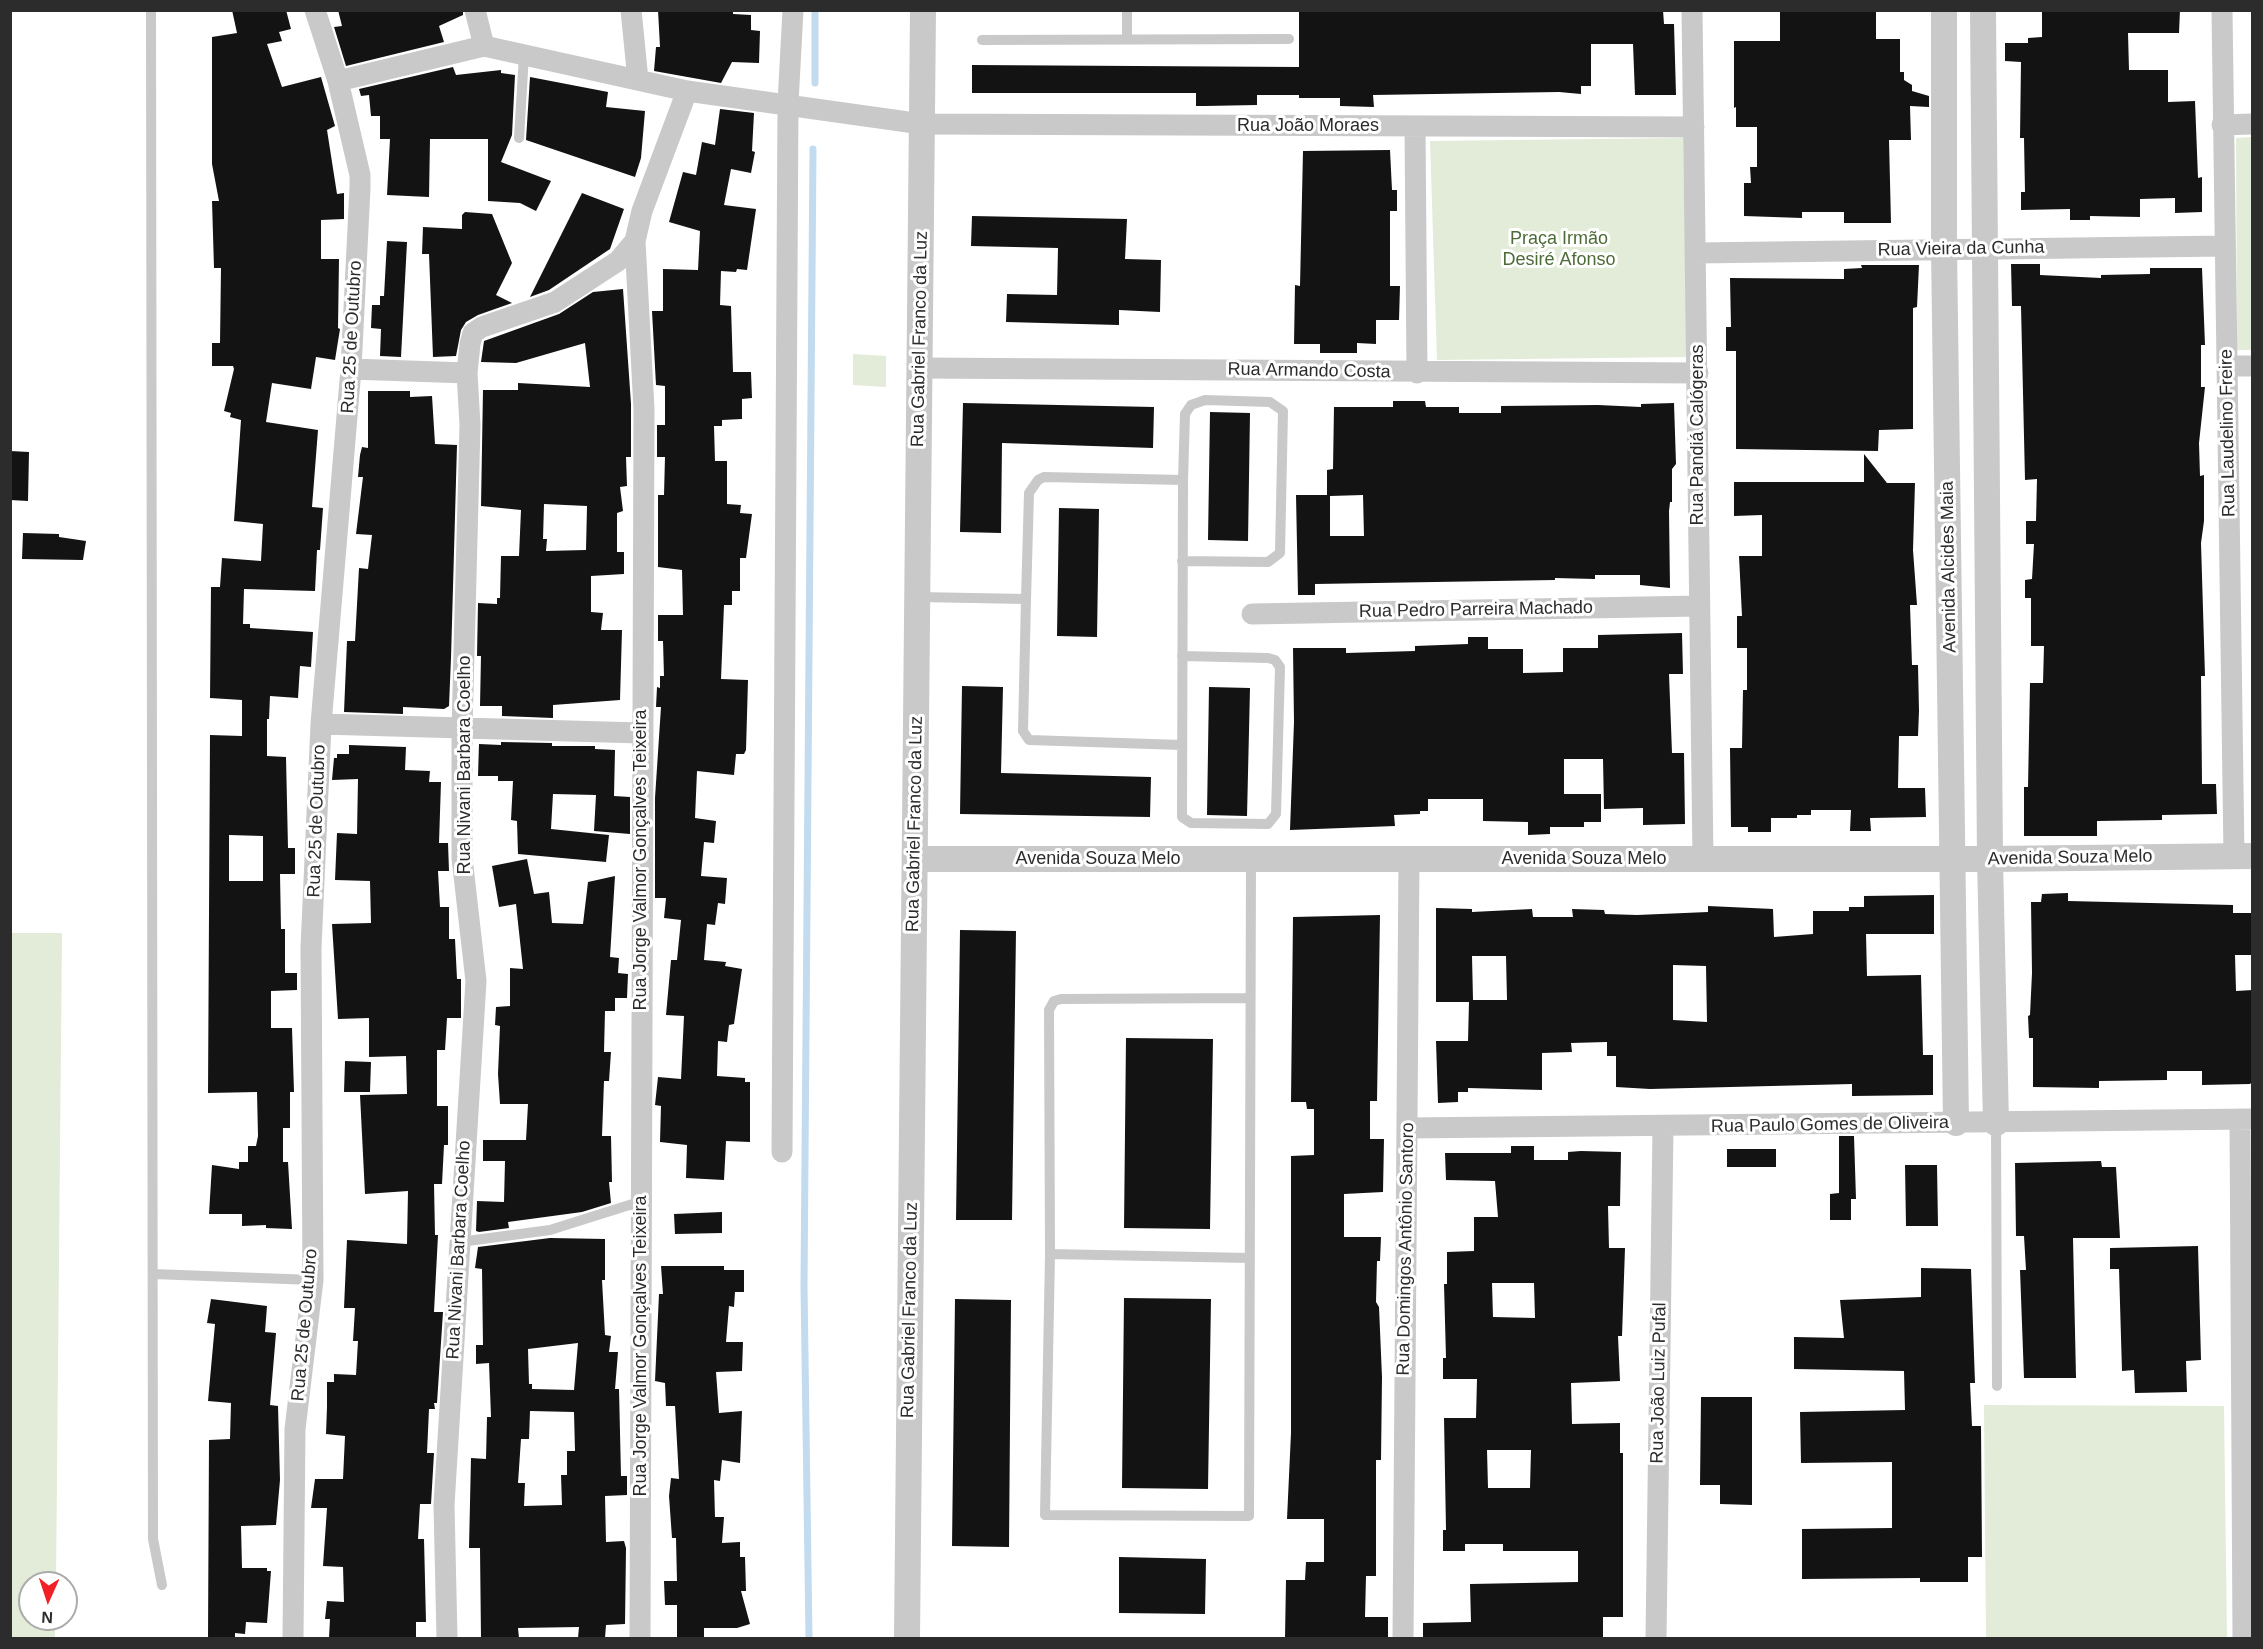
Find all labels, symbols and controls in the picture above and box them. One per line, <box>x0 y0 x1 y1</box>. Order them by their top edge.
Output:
street label: Rua João Moraes <box>1237 115 1379 137</box>
park label: Praça Irmão Desiré Afonso <box>1502 228 1616 270</box>
street label: Rua Gabriel Franco da Luz <box>907 231 933 447</box>
street label: Rua Vieira da Cunha <box>1877 237 2045 261</box>
street label: Rua 25 de Outubro <box>337 260 367 414</box>
street label: Rua Pandiá Calógeras <box>1687 344 1709 526</box>
street label: Rua Laudelino Freire <box>2216 349 2240 517</box>
street label: Rua Armando Costa <box>1227 359 1391 383</box>
street label: Avenida Alcides Maia <box>1937 481 1961 653</box>
street label: Rua Pedro Parreira Machado <box>1359 597 1593 623</box>
street label: Rua Nivani Barbara Coelho <box>454 655 476 875</box>
street label: Rua Jorge Valmor Gonçalves Teixeira <box>630 710 652 1010</box>
street label: Rua Gabriel Franco da Luz <box>902 716 928 932</box>
street label: Rua 25 de Outubro <box>304 744 330 898</box>
street label: Avenida Souza Melo <box>1987 846 2153 870</box>
street label: Avenida Souza Melo <box>1016 848 1180 870</box>
street label: Avenida Souza Melo <box>1502 848 1666 870</box>
street label: Rua Paulo Gomes de Oliveira <box>1711 1112 1949 1138</box>
street label: Rua Domingos Antônio Santoro <box>1393 1122 1419 1376</box>
street label: Rua Nivani Barbara Coelho <box>442 1140 476 1360</box>
street label: Rua Jorge Valmor Gonçalves Teixeira <box>630 1196 652 1496</box>
street label: Rua Gabriel Franco da Luz <box>897 1202 923 1418</box>
street label: Rua 25 de Outubro <box>288 1248 322 1402</box>
street label: Rua João Luiz Pufal <box>1647 1302 1671 1464</box>
north arrow <box>18 1571 78 1631</box>
text: N <box>41 1609 53 1626</box>

